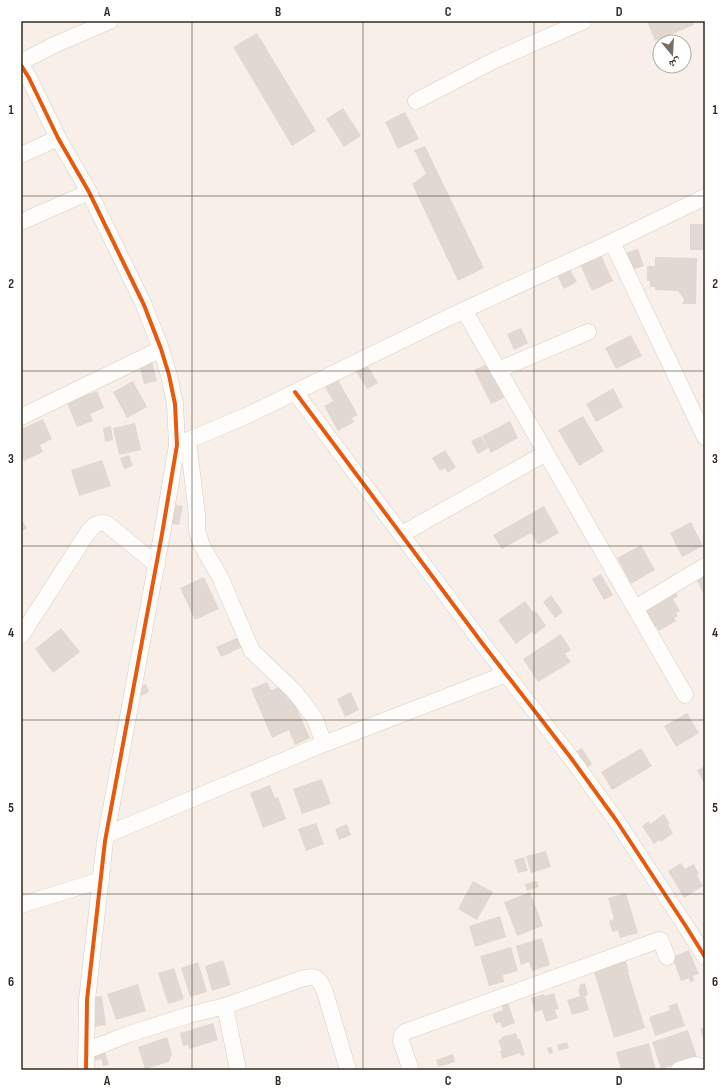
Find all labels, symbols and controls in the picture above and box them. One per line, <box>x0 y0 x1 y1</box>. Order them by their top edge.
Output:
text: A <box>103 4 111 20</box>
text: B <box>275 4 281 20</box>
text: C <box>445 4 452 20</box>
text: D <box>616 4 623 20</box>
north arrow <box>652 34 692 74</box>
text: ش <box>667 54 682 71</box>
text: 1 <box>8 102 14 118</box>
text: 1 <box>712 102 718 118</box>
text: 2 <box>8 276 14 292</box>
text: 2 <box>712 276 718 292</box>
text: 3 <box>8 451 14 467</box>
text: 3 <box>712 451 718 467</box>
text: 4 <box>8 625 14 641</box>
text: 4 <box>712 625 718 641</box>
text: 5 <box>8 800 14 816</box>
text: 5 <box>712 800 718 816</box>
text: 6 <box>8 974 14 990</box>
text: 6 <box>712 974 718 990</box>
text: A <box>103 1073 111 1089</box>
text: B <box>275 1073 281 1089</box>
text: C <box>445 1073 452 1089</box>
text: D <box>616 1073 623 1089</box>

